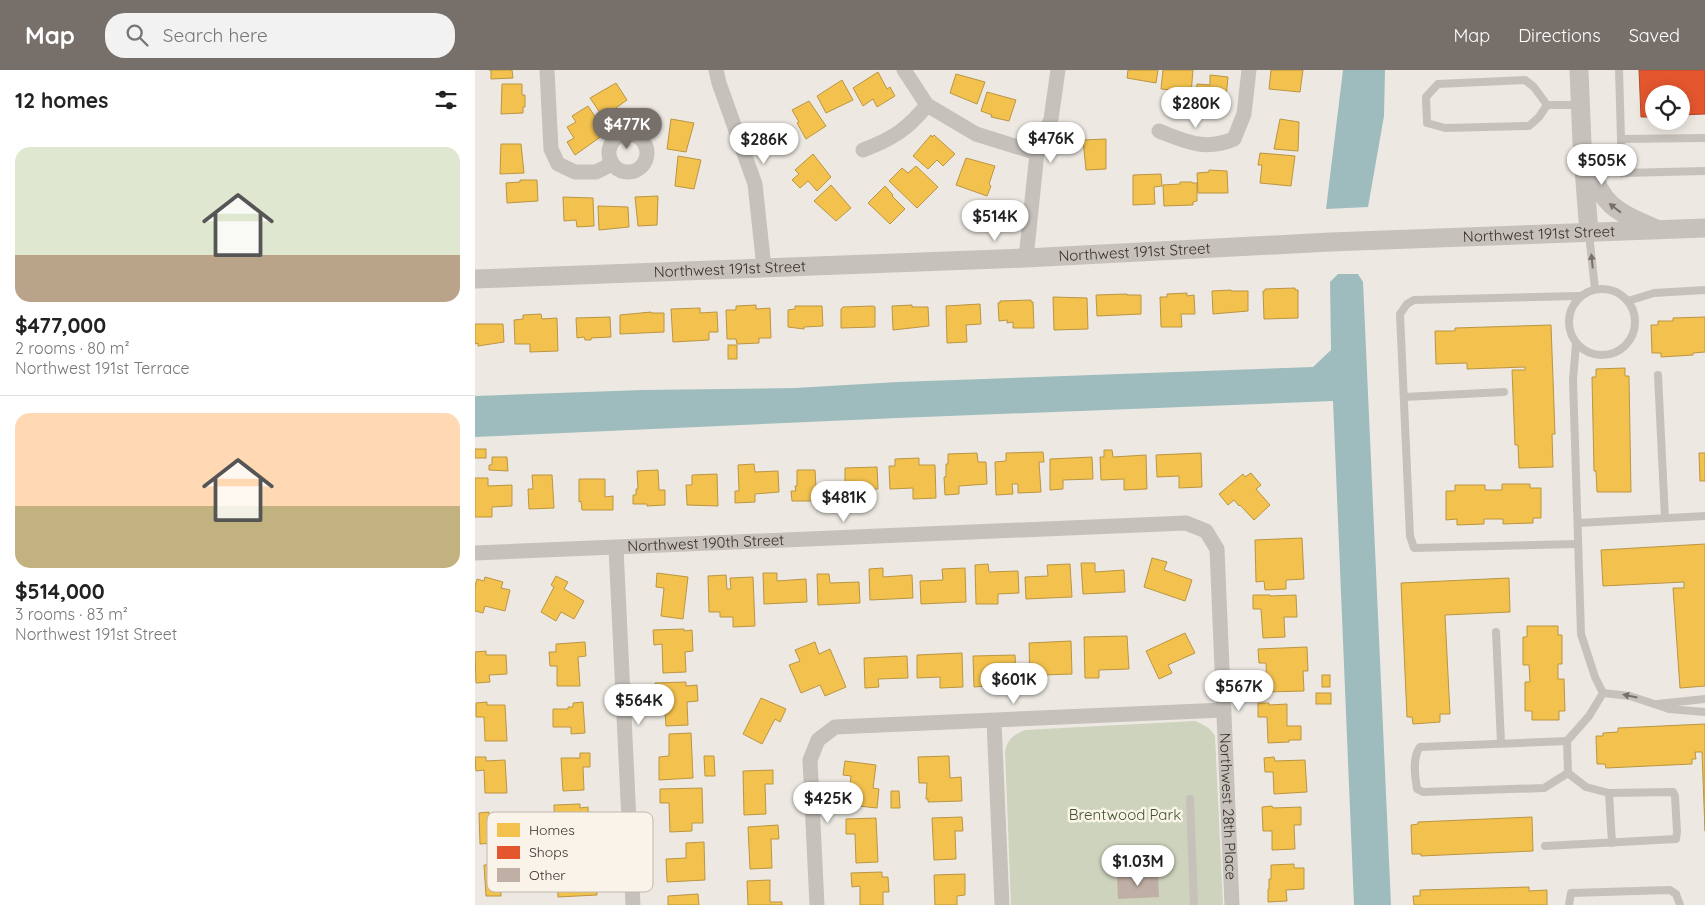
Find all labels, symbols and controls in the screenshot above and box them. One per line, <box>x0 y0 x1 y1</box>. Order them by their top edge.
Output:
search box <box>105 13 455 58</box>
text: Map <box>25 20 75 50</box>
icon: search <box>123 21 151 49</box>
text: Search here <box>163 23 268 47</box>
text: Map <box>1453 24 1490 47</box>
text: Directions <box>1518 24 1601 47</box>
text: Saved <box>1629 24 1680 47</box>
map controls <box>1645 85 1690 130</box>
button: locate <box>1645 85 1690 130</box>
icon: filters <box>432 86 460 114</box>
text: 12 homes <box>15 87 108 113</box>
pin: $280K <box>1161 87 1231 129</box>
text: $280K <box>1172 93 1220 113</box>
pin: $477K <box>592 108 662 150</box>
text: $477K <box>604 114 650 134</box>
pin: $286K <box>729 122 799 165</box>
pin: $476K <box>1016 122 1086 164</box>
text: $476K <box>1028 128 1074 148</box>
text: $286K <box>741 129 787 149</box>
pin: $505K <box>1567 144 1637 186</box>
text: $505K <box>1578 150 1626 170</box>
icon: home <box>193 180 283 270</box>
pin: $514K <box>960 200 1030 242</box>
one-way arrow <box>1609 202 1622 213</box>
text: $514K <box>973 206 1017 226</box>
street label: Northwest 191st Street <box>1463 221 1615 246</box>
street label: Northwest 191st Street <box>1058 238 1211 265</box>
one-way arrow <box>1588 252 1596 268</box>
street label: Northwest 191st Street <box>653 256 806 281</box>
text: $477,000 <box>15 312 106 338</box>
text: 2 rooms · 80 m² <box>15 338 130 358</box>
text: Northwest 191st Terrace <box>15 358 189 378</box>
icon: home <box>193 445 283 535</box>
pin: $481K <box>809 480 879 523</box>
text: $481K <box>822 487 866 507</box>
street label: Northwest 190th Street <box>627 530 785 556</box>
text: $514,000 <box>15 578 105 604</box>
text: 3 rooms · 83 m² <box>15 604 128 624</box>
text: Northwest 191st Street <box>15 624 177 644</box>
pin: $601K <box>979 662 1049 705</box>
text: $601K <box>992 669 1036 689</box>
pin: $567K <box>1204 670 1274 712</box>
text: $567K <box>1216 676 1262 696</box>
pin: $564K <box>604 684 674 726</box>
text: $564K <box>615 690 663 710</box>
one-way arrow <box>1621 692 1637 700</box>
street label: Northwest 28th Place <box>1216 732 1241 880</box>
pin: $425K <box>793 782 863 824</box>
text: $425K <box>804 788 852 808</box>
park label: Brentwood Park <box>1069 805 1181 824</box>
legend <box>487 812 653 892</box>
text: Homes <box>529 821 575 839</box>
text: Shops <box>529 843 568 861</box>
pin: $1.03M <box>1097 844 1179 887</box>
text: $1.03M <box>1112 851 1164 871</box>
text: Other <box>529 866 566 884</box>

